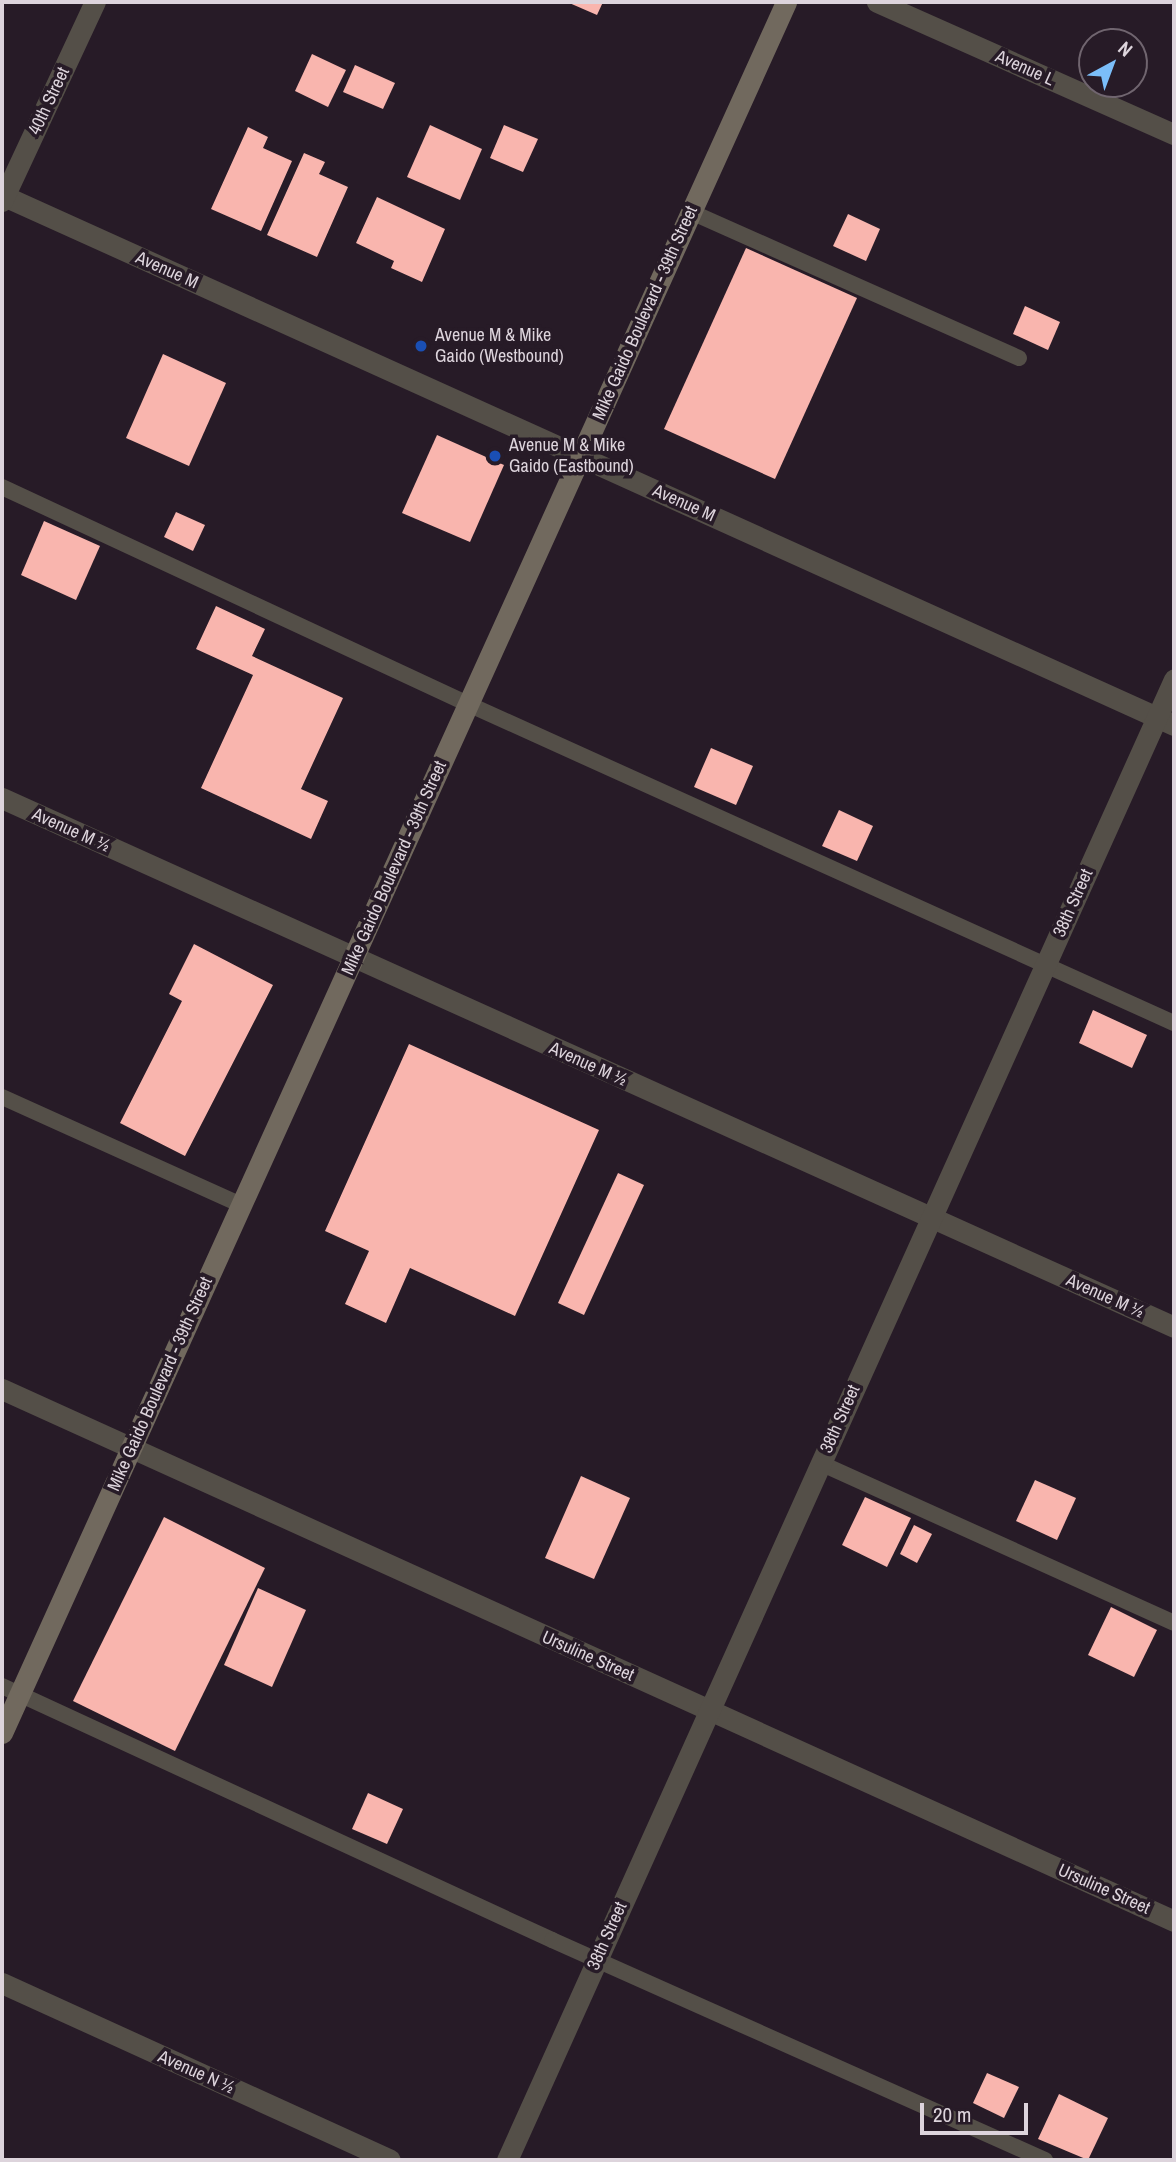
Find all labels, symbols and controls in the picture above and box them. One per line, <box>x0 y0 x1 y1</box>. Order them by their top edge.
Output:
north arrow <box>1078 28 1148 98</box>
text: N <box>1113 35 1138 62</box>
street label: Avenue L <box>992 46 1058 90</box>
street label: 40th Street <box>24 64 74 138</box>
street label: Mike Gaido Boulevard - 39th Street <box>588 203 702 423</box>
street label: Avenue M <box>132 247 202 293</box>
place label: Avenue M & Mike Gaido (Westbound) <box>435 325 564 368</box>
marker: Avenue M & Mike Gaido (Westbound) <box>413 338 429 354</box>
place label: Avenue M & Mike Gaido (Eastbound) <box>509 435 634 478</box>
marker: Avenue M & Mike Gaido (Eastbound) <box>487 448 503 464</box>
street label: Avenue M <box>649 480 719 526</box>
street label: Mike Gaido Boulevard - 39th Street <box>337 758 451 978</box>
street label: Avenue M ½ <box>29 803 113 857</box>
street label: 38th Street <box>1048 866 1098 940</box>
street label: Avenue M ½ <box>546 1037 630 1091</box>
street label: Avenue M ½ <box>1063 1269 1147 1323</box>
street label: Mike Gaido Boulevard - 39th Street <box>103 1274 217 1494</box>
street label: 38th Street <box>815 1382 865 1456</box>
street label: Ursuline Street <box>539 1626 637 1686</box>
street label: Ursuline Street <box>1055 1859 1153 1919</box>
street label: 38th Street <box>582 1899 632 1973</box>
street label: Avenue N ½ <box>155 2046 237 2098</box>
scale bar <box>924 2088 1032 2132</box>
text: 20 m <box>933 2100 971 2129</box>

